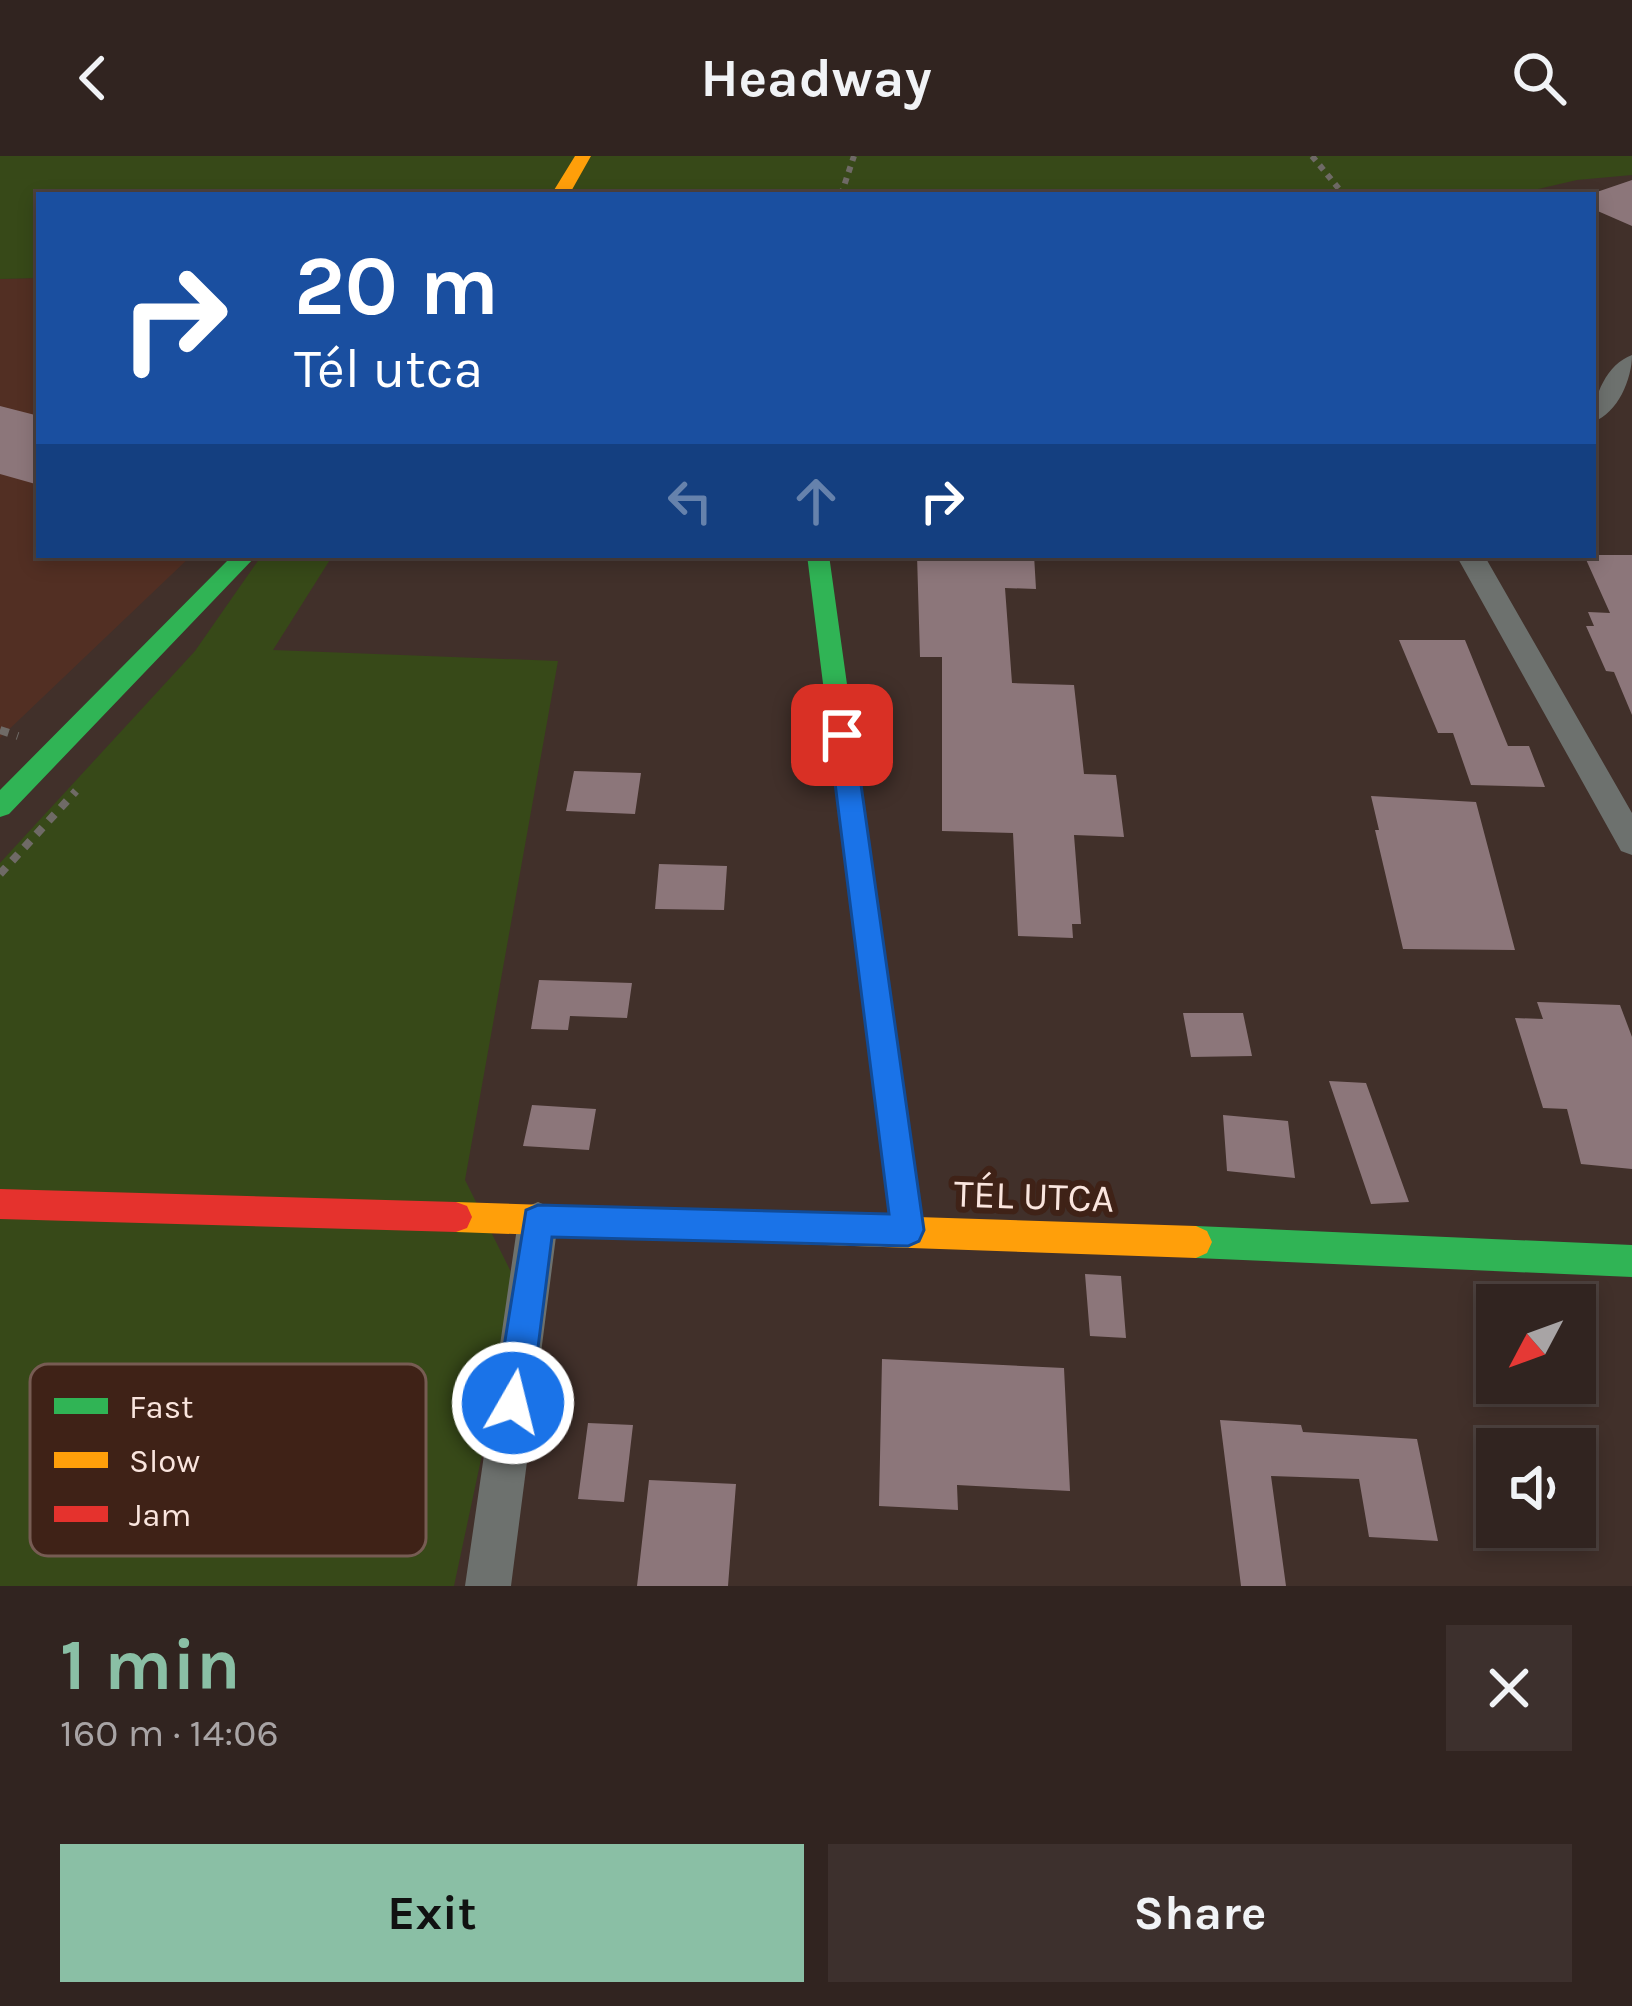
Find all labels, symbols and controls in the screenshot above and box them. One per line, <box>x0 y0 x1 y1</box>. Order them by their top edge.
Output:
icon: back <box>60 45 126 111</box>
icon: search <box>1506 45 1572 111</box>
text: Headway <box>700 46 932 110</box>
text: 20 m <box>294 237 499 335</box>
icon: right <box>96 240 252 396</box>
text: Tél utca <box>294 337 483 401</box>
icon: left <box>657 468 723 534</box>
icon: ahead <box>783 468 849 534</box>
icon: right <box>909 468 975 534</box>
pin <box>791 684 893 786</box>
icon: arrive <box>809 702 875 768</box>
street label: TÉL UTCA <box>953 1170 1115 1222</box>
north arrow <box>1476 1284 1596 1404</box>
map controls <box>1476 1284 1596 1548</box>
position arrow <box>450 1340 576 1466</box>
legend <box>30 1364 426 1556</box>
text: Fast <box>129 1388 193 1426</box>
button: sound <box>1476 1428 1596 1548</box>
text: Slow <box>129 1442 200 1480</box>
text: Jam <box>129 1496 191 1534</box>
text: 1 min <box>60 1623 241 1707</box>
button: close <box>1446 1625 1572 1751</box>
text: 160 m · 14:06 <box>60 1710 279 1756</box>
button: Exit <box>60 1844 804 1982</box>
button: Share <box>828 1844 1572 1982</box>

